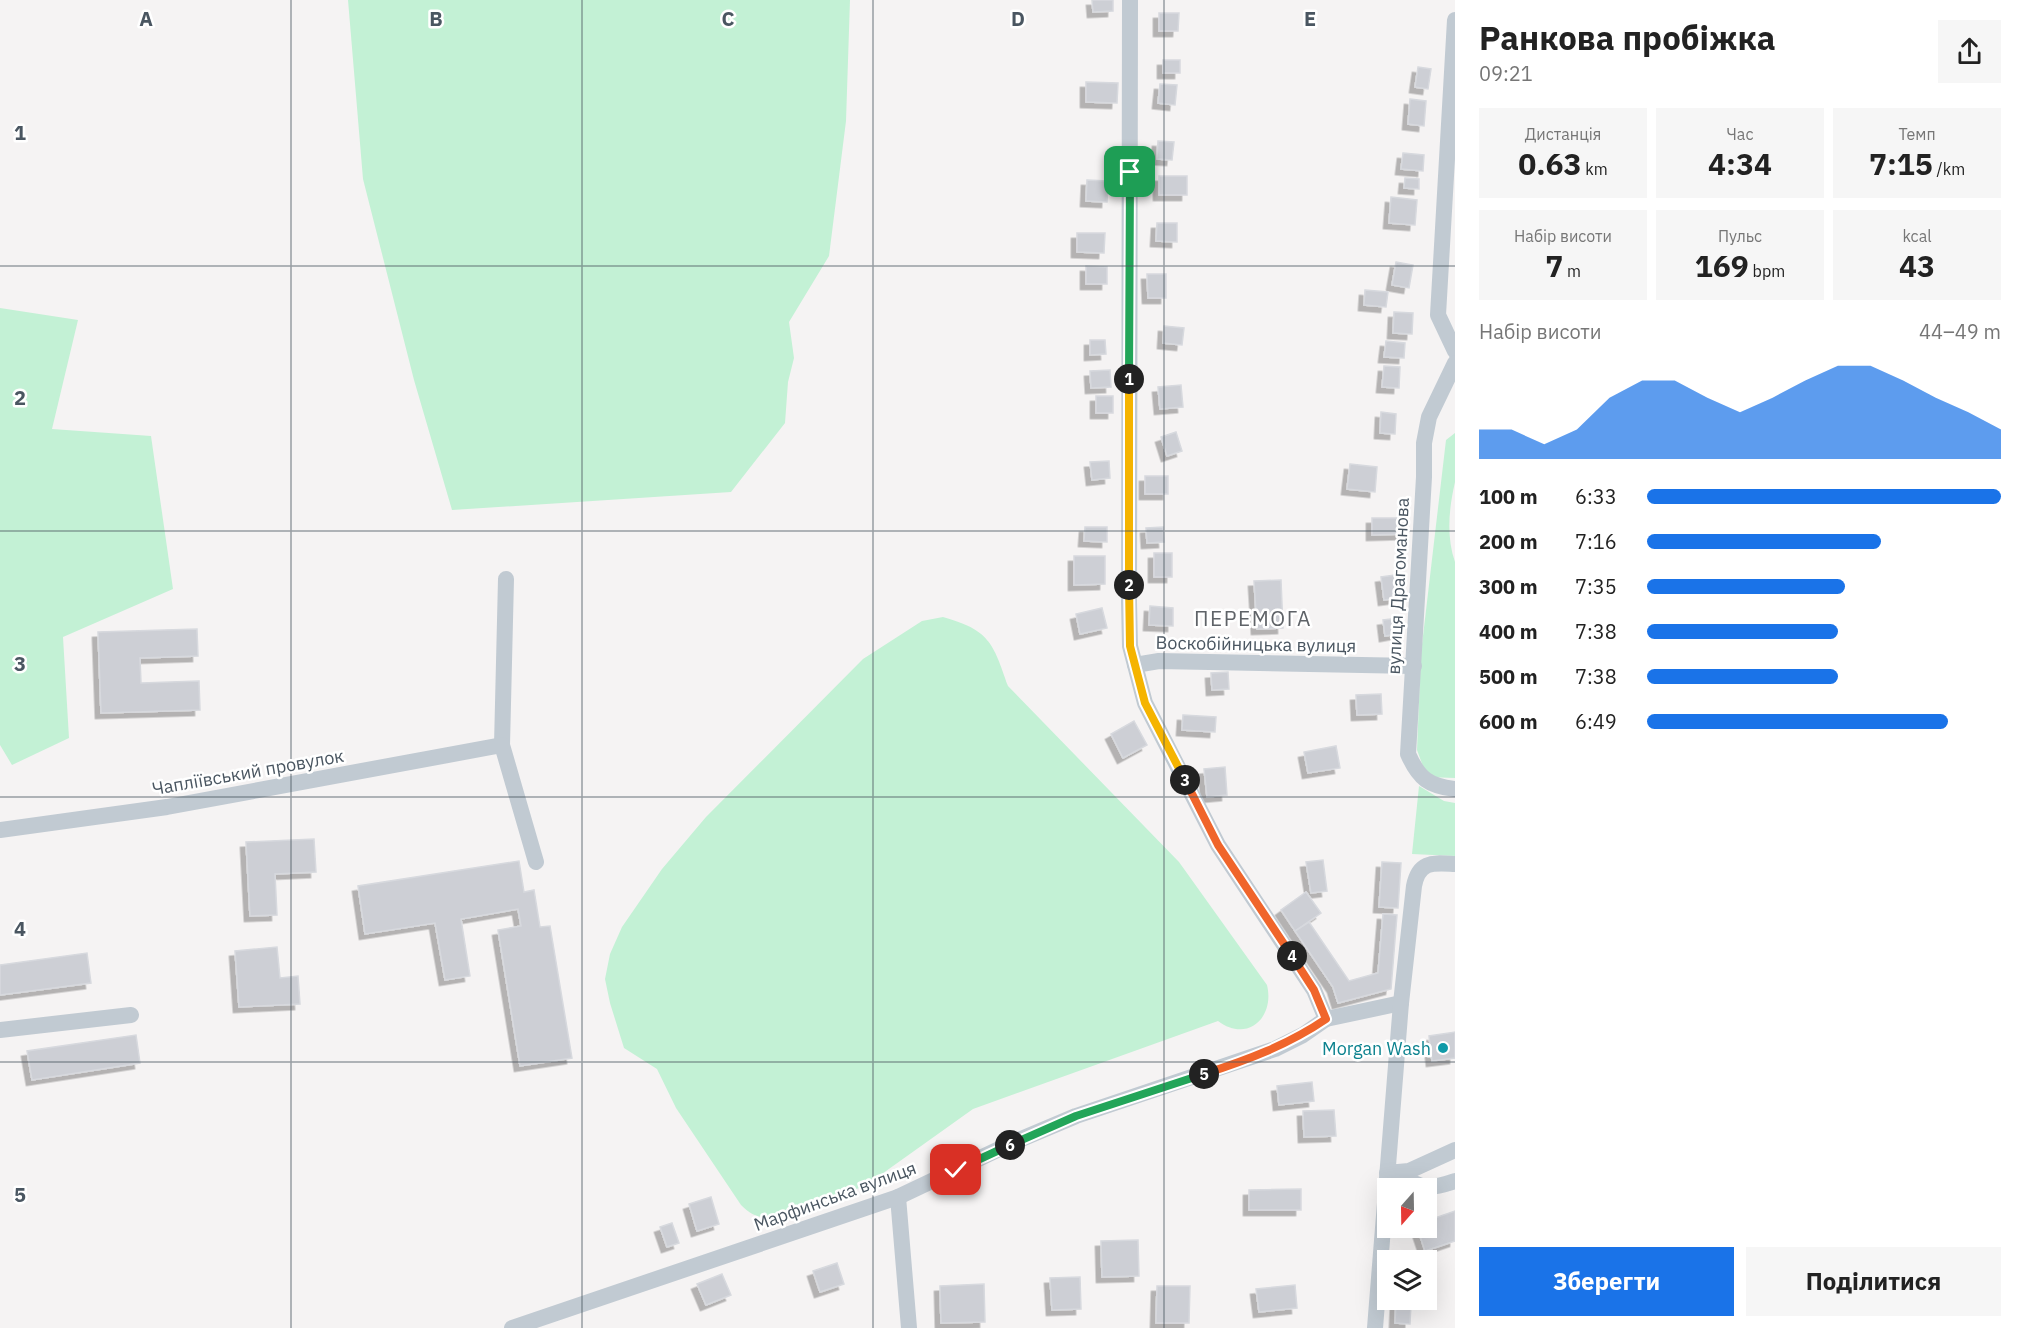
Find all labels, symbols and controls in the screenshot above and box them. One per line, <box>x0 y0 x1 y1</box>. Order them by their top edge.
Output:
text: A <box>139 5 153 32</box>
text: B <box>429 5 443 32</box>
text: C <box>721 5 735 32</box>
text: D <box>1011 5 1025 32</box>
text: E <box>1304 5 1316 32</box>
text: Ранкова пробіжка <box>1479 16 1775 59</box>
button: share <box>1938 20 2001 83</box>
text: 09:21 <box>1479 60 1533 87</box>
text: 1 <box>14 119 26 146</box>
text: Дистанція <box>1525 124 1601 144</box>
text: Час <box>1727 124 1753 144</box>
text: Темп <box>1898 124 1936 144</box>
text: 0.63 <box>1518 144 1582 183</box>
text: 4:34 <box>1708 144 1772 183</box>
text: 7:15 <box>1869 144 1933 183</box>
pin <box>1104 146 1155 197</box>
icon: arrive <box>1113 155 1146 188</box>
text: km <box>1582 159 1608 179</box>
text: /km <box>1933 159 1965 179</box>
text: Набір висоти <box>1514 226 1612 246</box>
text: Пульс <box>1718 226 1762 246</box>
text: kcal <box>1902 226 1932 246</box>
text: 7 <box>1545 246 1563 285</box>
text: 169 <box>1695 246 1749 285</box>
text: 43 <box>1899 246 1935 285</box>
text: m <box>1563 261 1581 281</box>
text: bpm <box>1749 261 1785 281</box>
text: Набір висоти <box>1479 318 1602 345</box>
text: 44–49 m <box>1919 318 2001 345</box>
pin: 1 <box>1114 364 1144 394</box>
text: 1 <box>1124 369 1134 389</box>
text: 2 <box>14 384 26 411</box>
text: 100 m <box>1479 483 1538 510</box>
text: 6:33 <box>1575 483 1617 510</box>
street label: вулиця Драгоманова <box>1382 497 1414 675</box>
text: 200 m <box>1479 528 1538 555</box>
text: 7:16 <box>1575 528 1617 555</box>
pin: 2 <box>1114 570 1144 600</box>
text: 300 m <box>1479 573 1538 600</box>
text: 7:35 <box>1575 573 1617 600</box>
text: 2 <box>1124 575 1134 595</box>
district label: ПЕРЕМОГА <box>1194 604 1312 632</box>
text: 400 m <box>1479 618 1538 645</box>
text: 7:38 <box>1575 618 1617 645</box>
street label: Воскобійницька вулиця <box>1156 631 1356 657</box>
text: 3 <box>14 650 26 677</box>
text: 500 m <box>1479 663 1538 690</box>
text: 7:38 <box>1575 663 1617 690</box>
text: 600 m <box>1479 708 1538 735</box>
text: 6:49 <box>1575 708 1617 735</box>
street label: Чапліївський провулок <box>150 744 346 800</box>
pin: 3 <box>1170 765 1200 795</box>
text: 3 <box>1180 770 1190 790</box>
text: 4 <box>14 915 26 942</box>
pin: 4 <box>1277 941 1307 971</box>
text: 4 <box>1287 946 1297 966</box>
place label: Morgan Wash <box>1322 1037 1431 1060</box>
marker: Morgan Wash <box>1436 1041 1450 1055</box>
pin: 5 <box>1189 1059 1219 1089</box>
text: 5 <box>1199 1064 1209 1084</box>
pin: 6 <box>995 1130 1025 1160</box>
text: 6 <box>1005 1135 1015 1155</box>
pin <box>930 1144 981 1195</box>
icon: check <box>939 1153 972 1186</box>
street label: Марфинська вулиця <box>751 1156 919 1236</box>
north arrow <box>1377 1178 1437 1238</box>
map controls <box>1377 1178 1437 1310</box>
text: 5 <box>14 1181 26 1208</box>
button: Зберегти <box>1479 1247 1734 1316</box>
button: Поділитися <box>1746 1247 2001 1316</box>
button: layers <box>1377 1250 1437 1310</box>

